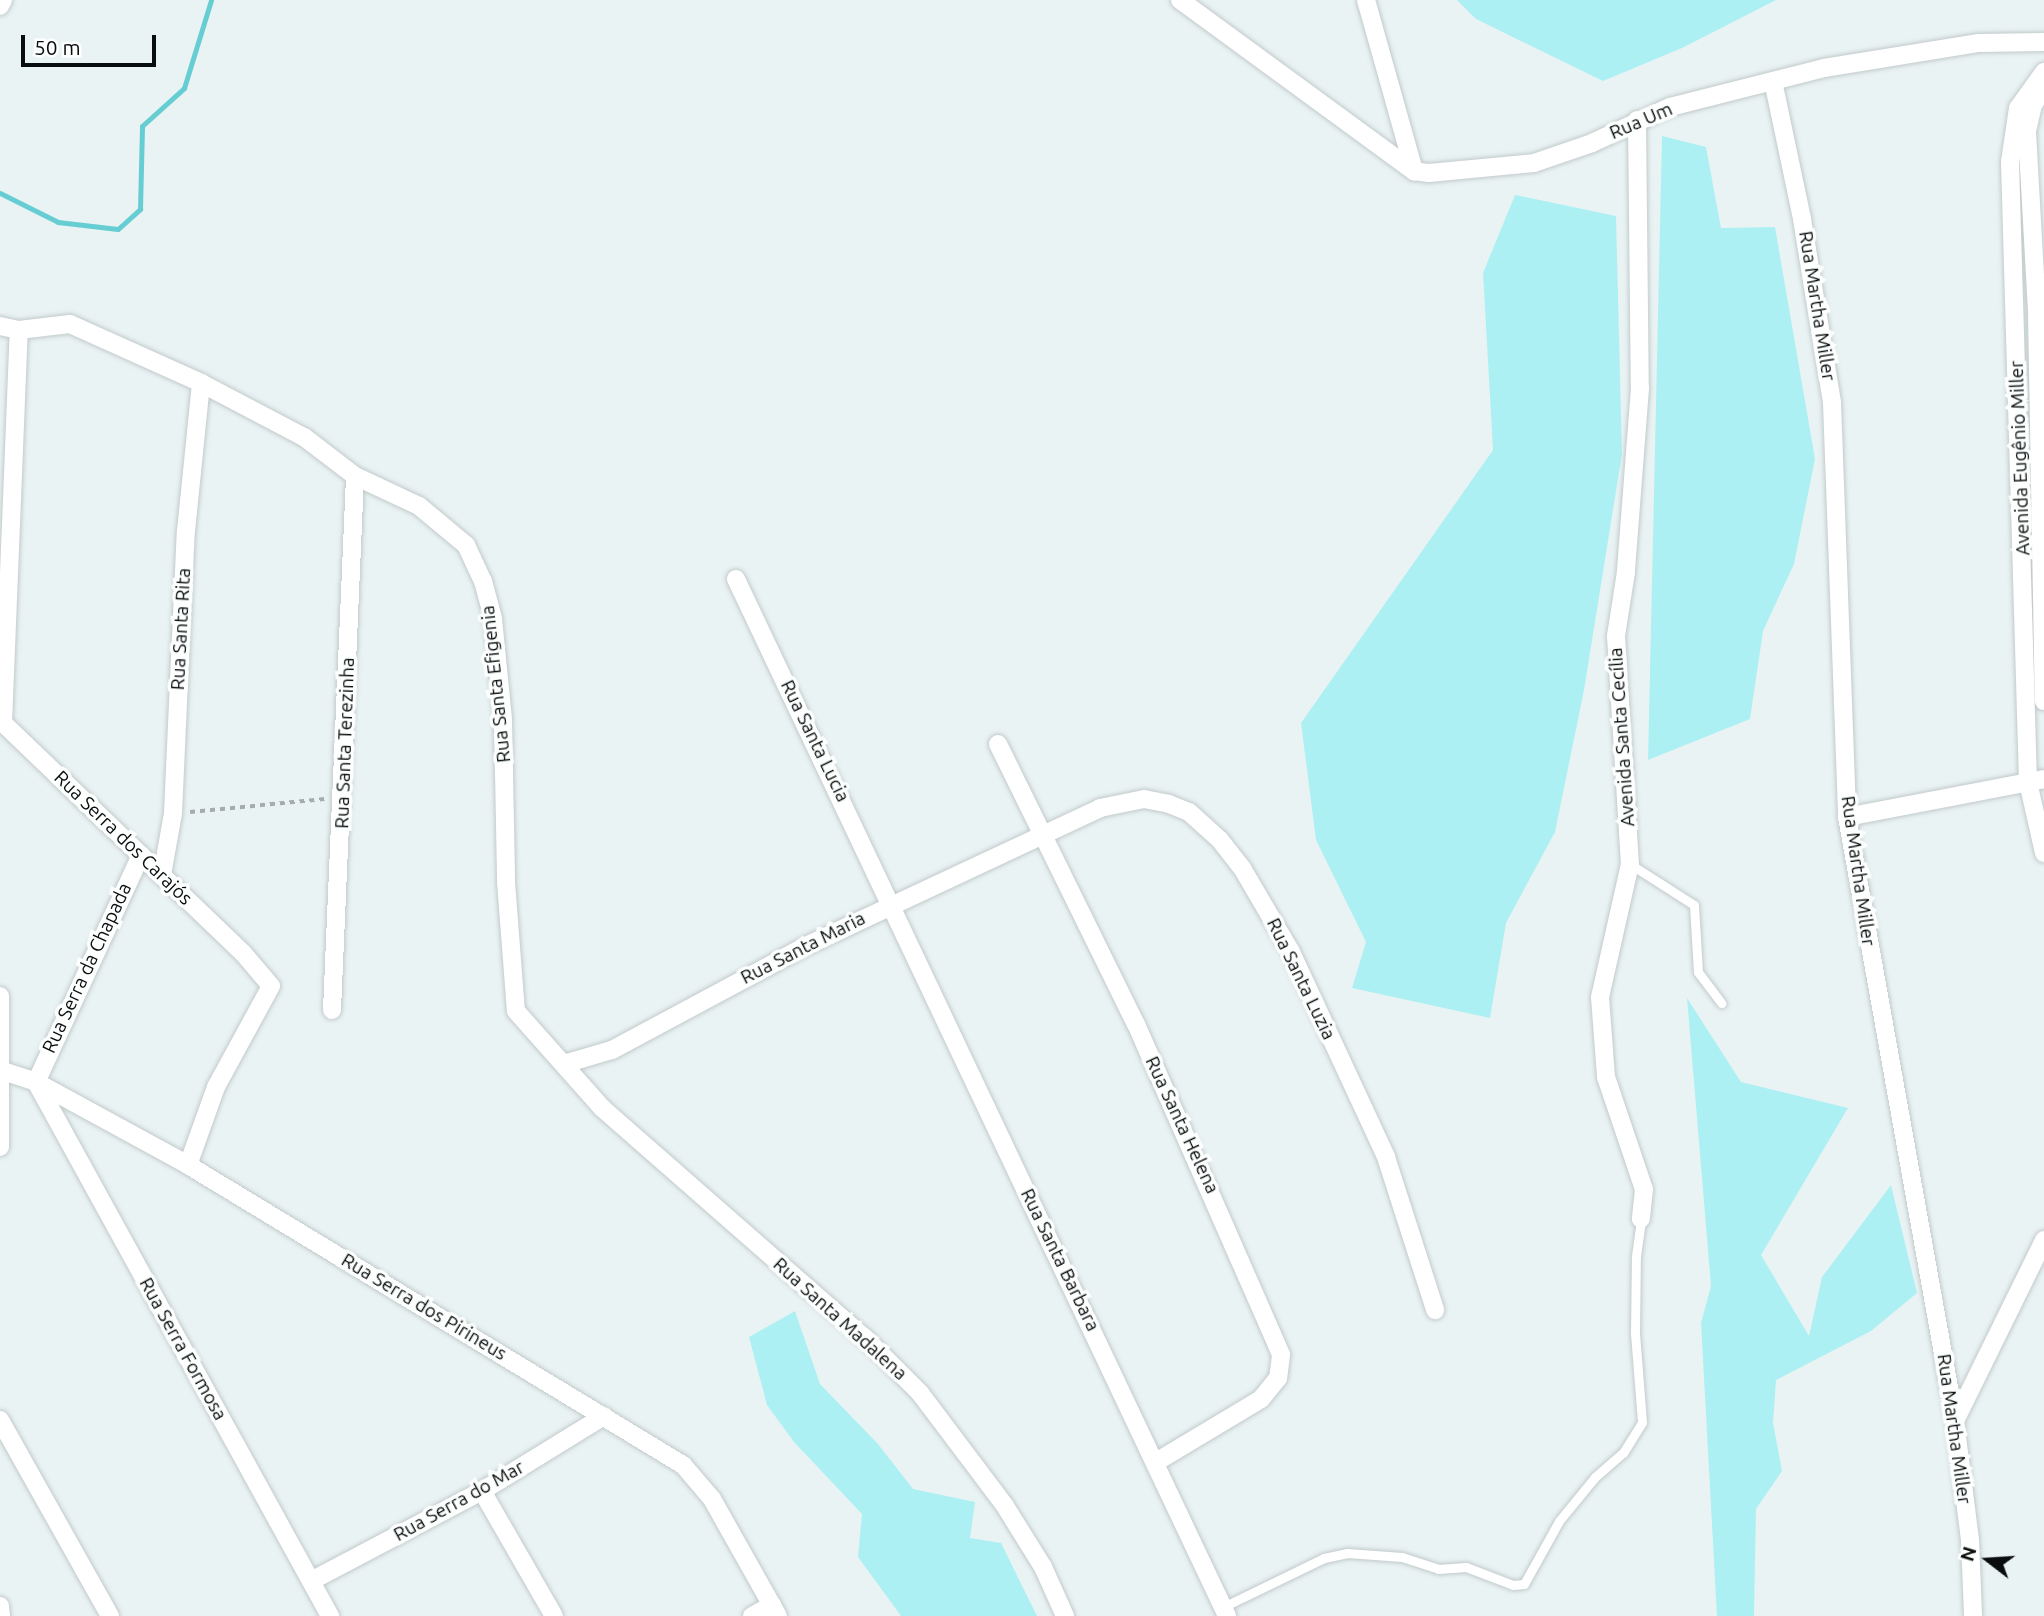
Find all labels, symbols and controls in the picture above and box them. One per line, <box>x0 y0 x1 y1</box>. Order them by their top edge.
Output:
scale bar <box>24 21 159 65</box>
text: 50 m <box>34 35 81 59</box>
street label: Rua Um <box>1606 98 1676 144</box>
street label: Rua Martha Miller <box>1794 229 1840 383</box>
street label: Avenida Eugênio Miller <box>2005 360 2035 556</box>
street label: Rua Santa Rita <box>166 567 196 691</box>
street label: Rua Santa Efigenia <box>476 604 516 764</box>
street label: Avenida Santa Cecília <box>1604 647 1640 827</box>
street label: Rua Santa Terezinha <box>331 657 359 829</box>
street label: Rua Santa Lucia <box>776 676 854 806</box>
street label: Rua Serra dos Carajós <box>49 766 197 910</box>
street label: Rua Martha Miller <box>1836 794 1880 948</box>
street label: Rua Serra da Chapada <box>38 879 136 1057</box>
street label: Rua Santa Maria <box>737 907 869 989</box>
street label: Rua Santa Luzia <box>1262 914 1340 1044</box>
street label: Rua Santa Helena <box>1140 1053 1224 1197</box>
street label: Rua Santa Barbara <box>1016 1185 1104 1335</box>
street label: Rua Serra dos Pirineus <box>337 1249 511 1365</box>
street label: Rua Santa Madalena <box>768 1253 912 1385</box>
street label: Rua Serra Formosa <box>134 1274 232 1424</box>
street label: Rua Martha Miller <box>1932 1352 1976 1506</box>
street label: Rua Serra do Mar <box>390 1456 528 1546</box>
north arrow <box>1953 1525 2023 1595</box>
text: N <box>1955 1544 1981 1564</box>

